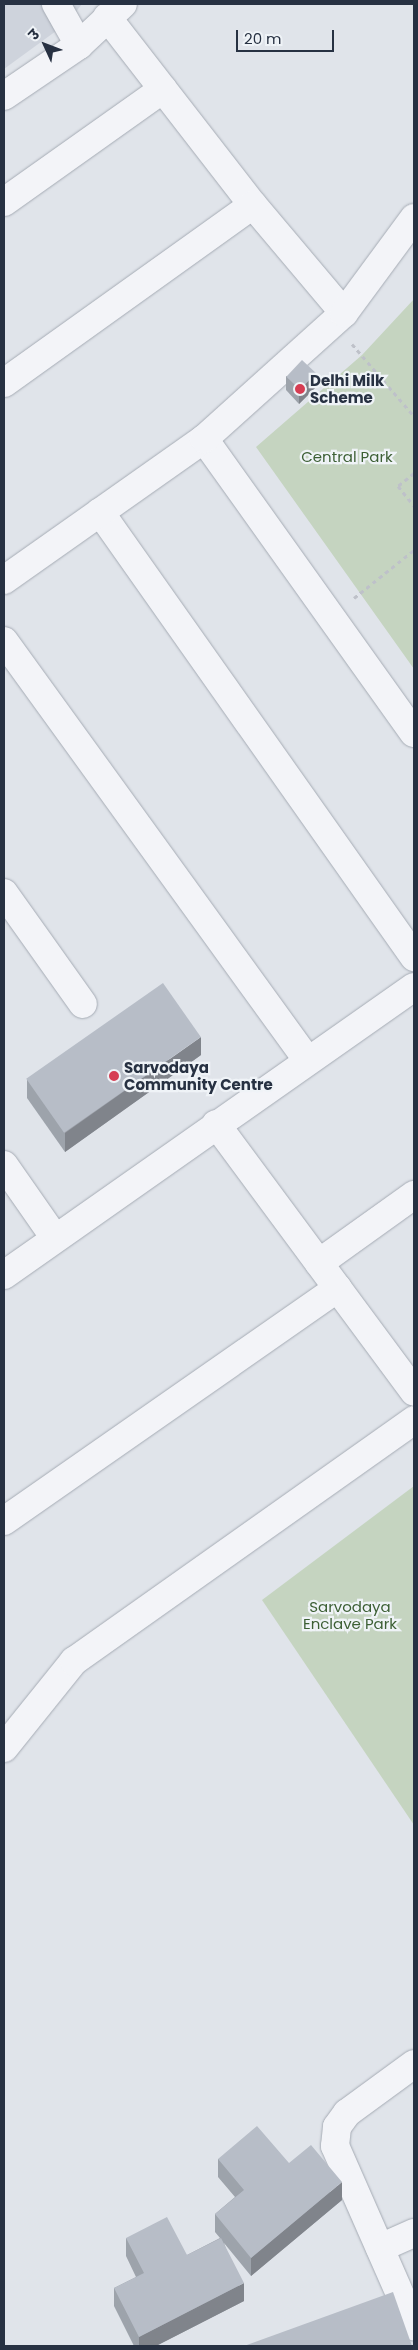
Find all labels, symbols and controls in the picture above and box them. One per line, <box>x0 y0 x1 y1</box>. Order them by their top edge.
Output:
north arrow <box>20 20 70 70</box>
scale bar <box>238 20 336 52</box>
text: उ <box>24 25 44 44</box>
text: 20 m <box>244 28 282 49</box>
place label: Delhi Milk Scheme <box>310 371 384 406</box>
marker: Delhi Milk Scheme <box>294 383 306 395</box>
park label: Central Park <box>301 448 393 466</box>
place label: Sarvodaya Community Centre <box>124 1058 273 1093</box>
marker: Sarvodaya Community Centre <box>108 1070 120 1082</box>
park label: Sarvodaya Enclave Park <box>303 1597 397 1632</box>

